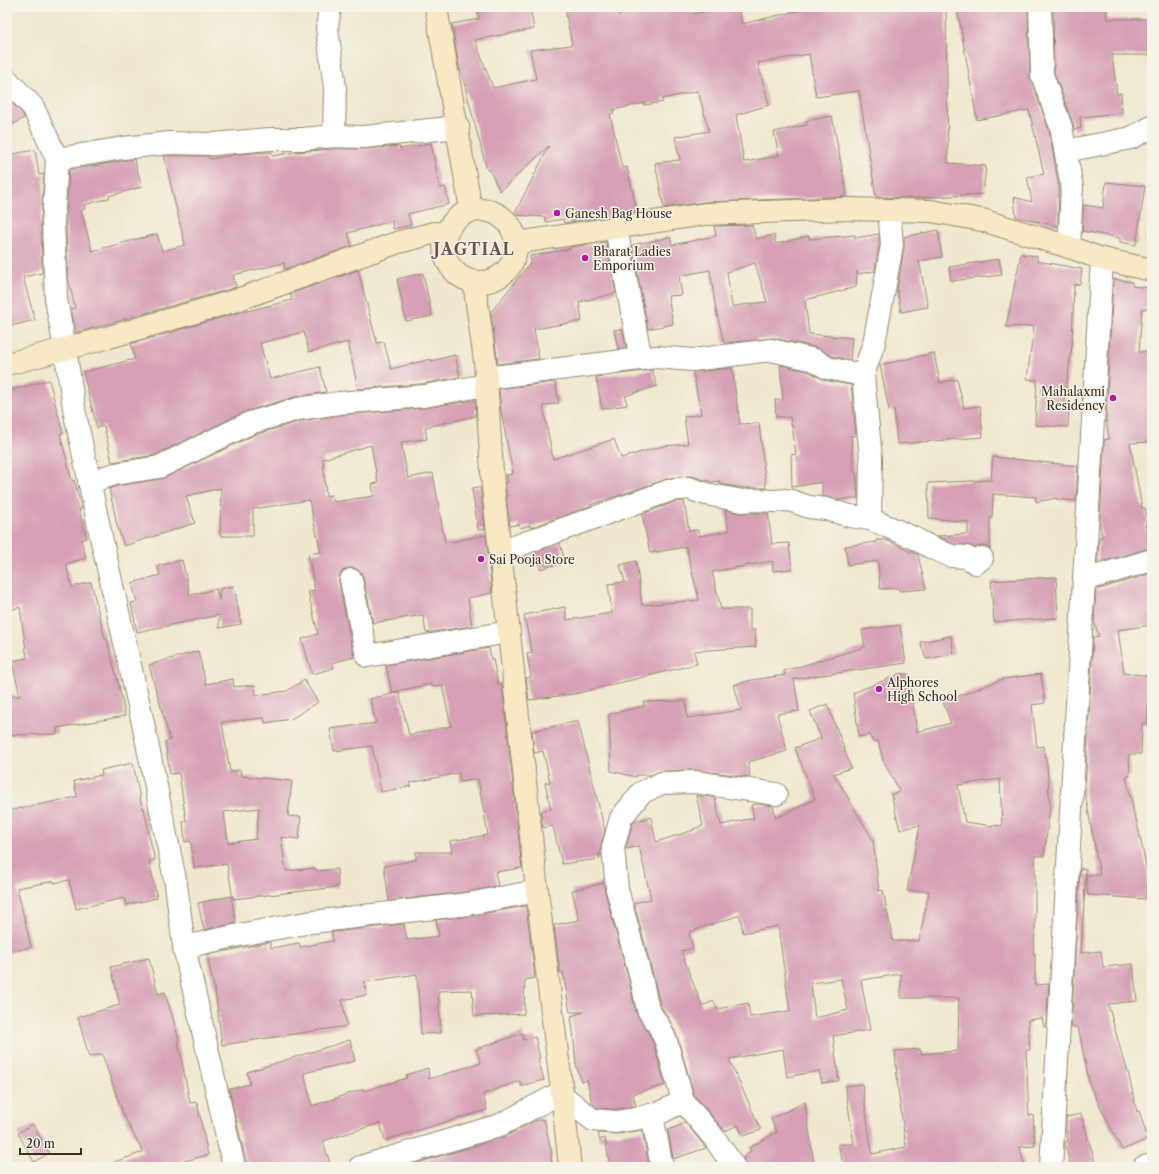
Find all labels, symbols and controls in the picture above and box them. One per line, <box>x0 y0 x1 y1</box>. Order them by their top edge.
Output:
place label: Ganesh Bag House <box>565 206 672 221</box>
marker: Ganesh Bag House <box>552 208 562 218</box>
district label: JAGTIAL <box>430 239 515 259</box>
place label: Bharat Ladies Emporium <box>593 244 671 273</box>
marker: Bharat Ladies Emporium <box>580 253 590 263</box>
place label: Mahalaxmi Residency <box>1041 384 1105 413</box>
marker: Mahalaxmi Residency <box>1108 393 1118 403</box>
place label: Sai Pooja Store <box>489 552 575 567</box>
marker: Sai Pooja Store <box>476 554 486 564</box>
place label: Alphores High School <box>886 675 958 704</box>
marker: Alphores High School <box>874 684 884 694</box>
scale bar <box>20 1130 81 1156</box>
text: 20 m <box>26 1136 55 1151</box>

